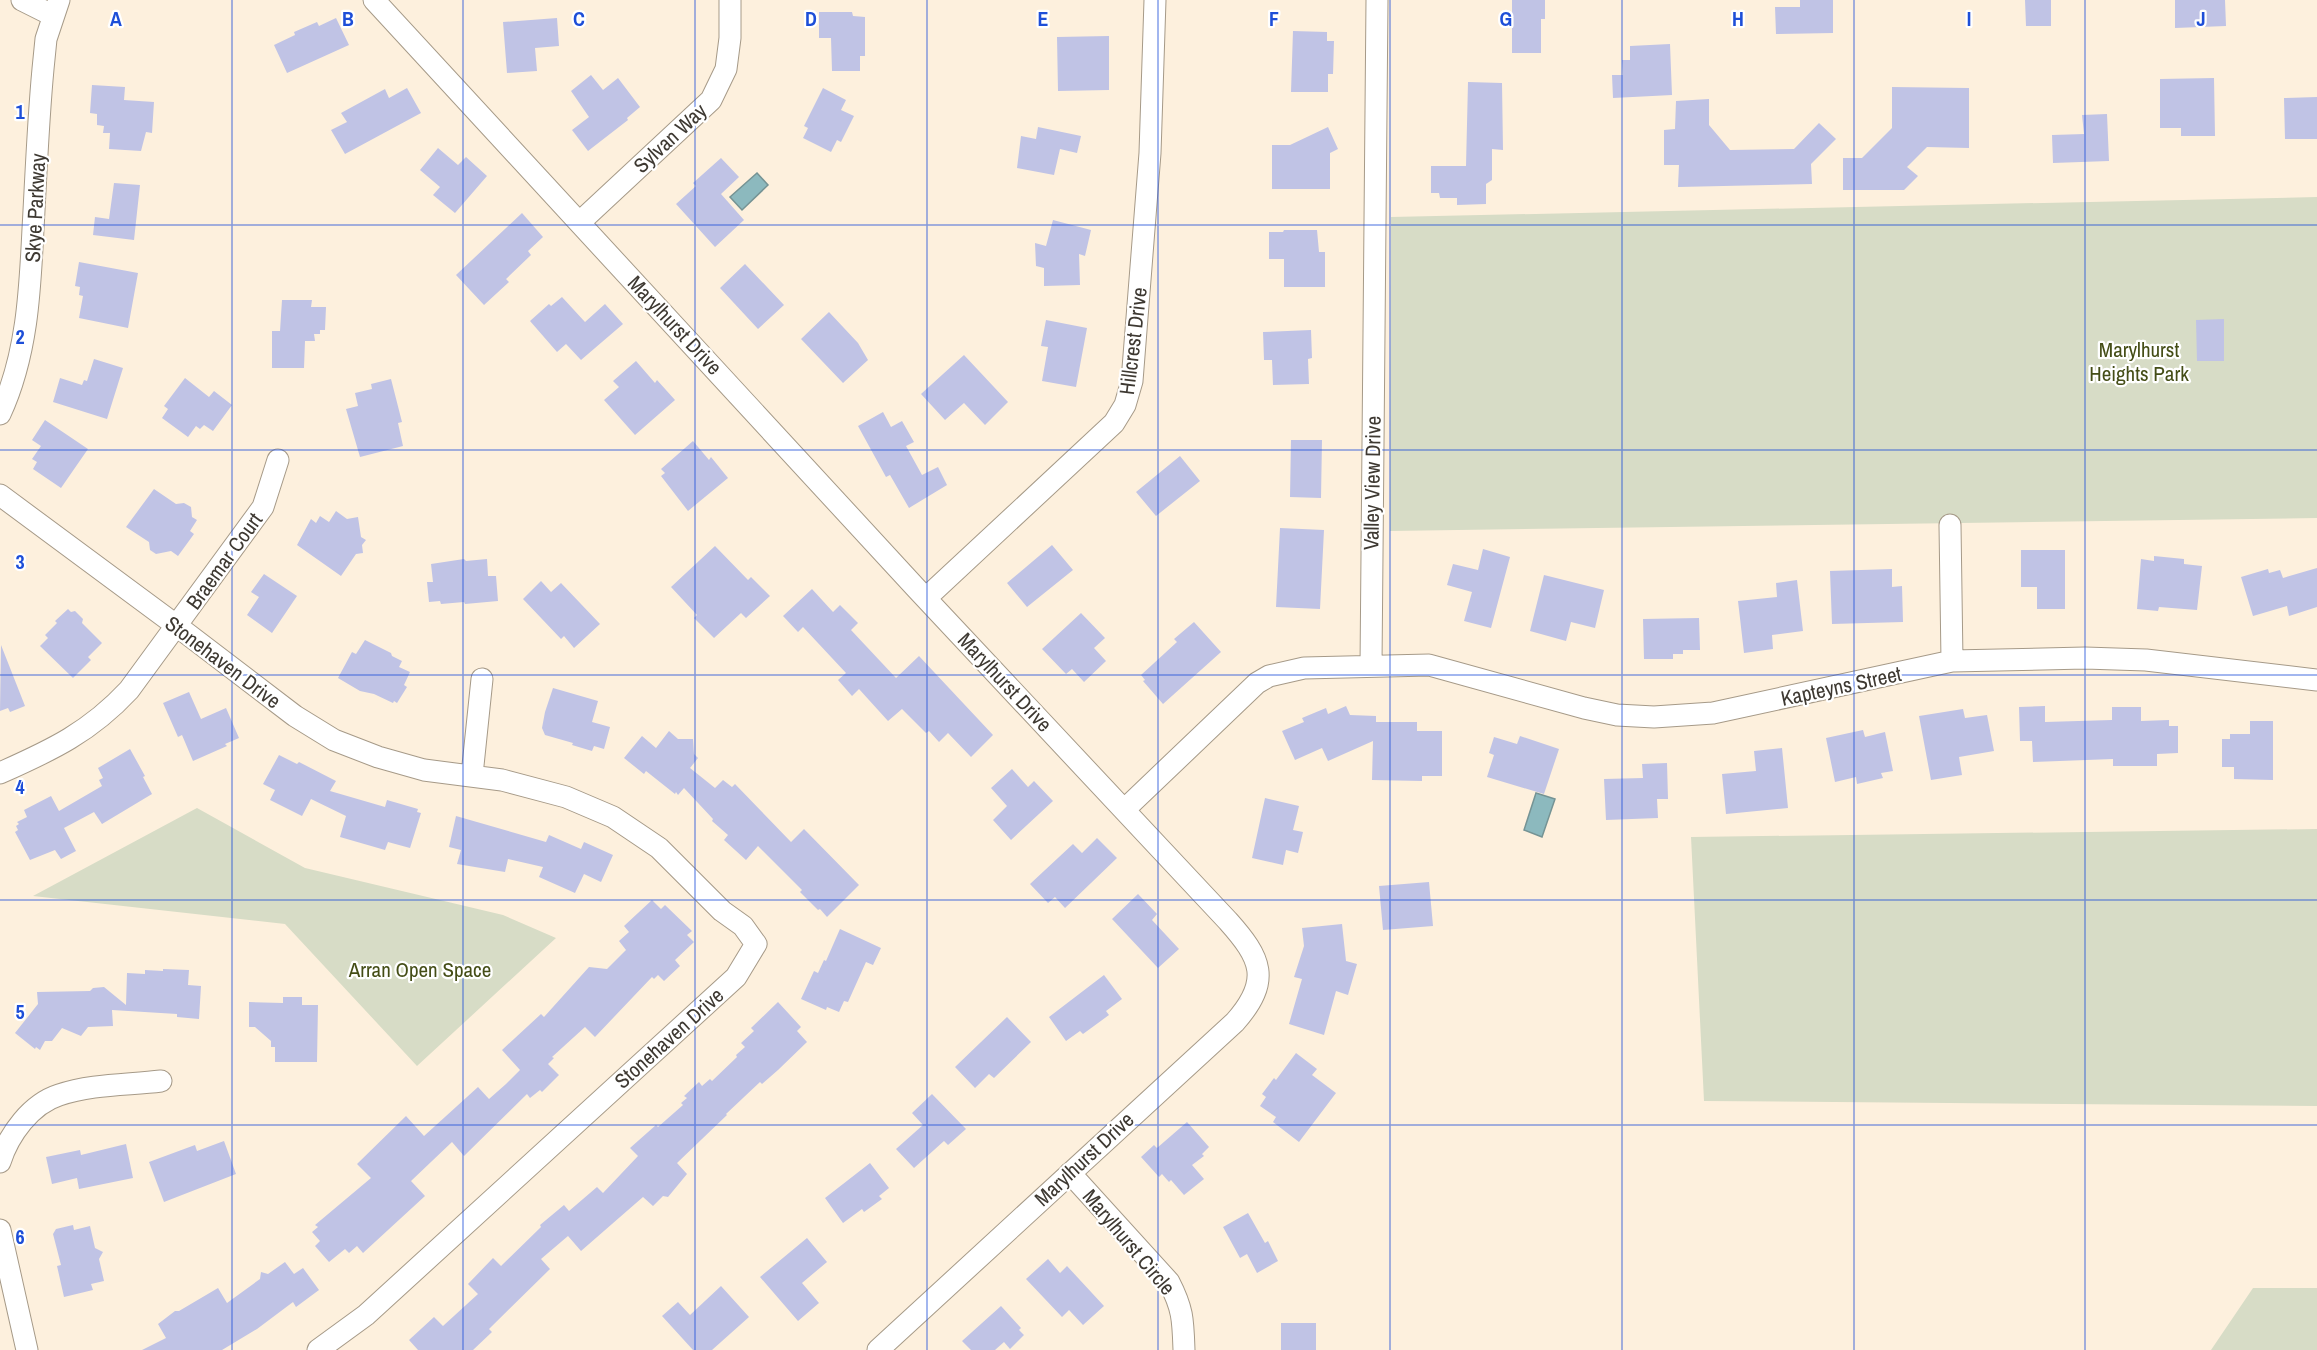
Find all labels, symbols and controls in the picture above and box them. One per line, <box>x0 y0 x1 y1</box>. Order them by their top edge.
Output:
text: A <box>110 5 122 32</box>
text: B <box>342 5 354 32</box>
text: C <box>573 5 585 32</box>
text: D <box>805 5 817 32</box>
text: E <box>1038 5 1049 32</box>
text: F <box>1269 5 1279 32</box>
text: G <box>1500 5 1512 32</box>
text: H <box>1732 5 1744 32</box>
text: I <box>1967 5 1971 32</box>
text: J <box>2196 5 2206 32</box>
street label: Sylvan Way <box>627 96 713 179</box>
text: 1 <box>15 98 25 125</box>
street label: Skye Parkway <box>18 152 52 263</box>
street label: Marylhurst Drive <box>621 269 729 381</box>
street label: Hillcrest Drive <box>1112 286 1154 396</box>
text: 2 <box>15 323 25 350</box>
park label: Marylhurst Heights Park <box>2089 335 2189 388</box>
street label: Valley View Drive <box>1356 416 1388 550</box>
street label: Braemar Court <box>179 507 269 615</box>
text: 3 <box>15 548 25 575</box>
street label: Stonehaven Drive <box>159 609 287 715</box>
street label: Marylhurst Drive <box>951 626 1059 738</box>
street label: Kapteyns Street <box>1778 659 1904 713</box>
text: 4 <box>15 773 25 800</box>
park label: Arran Open Space <box>348 955 491 984</box>
street label: Stonehaven Drive <box>608 981 730 1095</box>
text: 5 <box>15 998 25 1025</box>
street label: Marylhurst Drive <box>1028 1105 1140 1213</box>
street label: Marylhurst Circle <box>1076 1183 1182 1301</box>
text: 6 <box>15 1223 25 1250</box>

